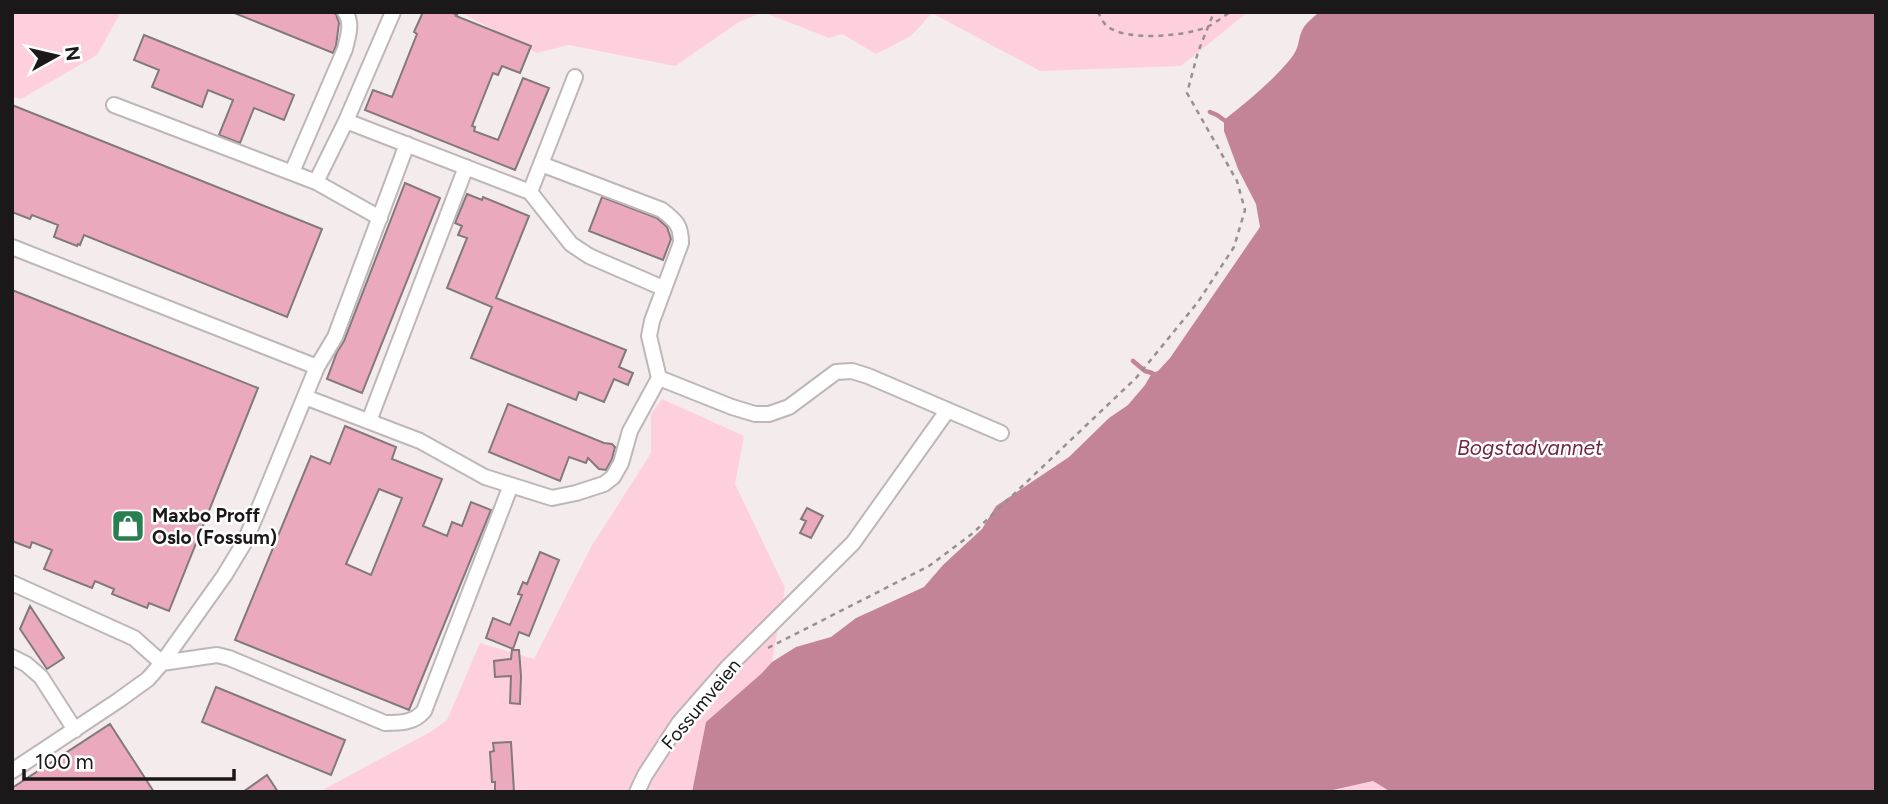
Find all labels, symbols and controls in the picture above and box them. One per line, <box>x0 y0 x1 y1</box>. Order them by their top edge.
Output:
north arrow <box>21 21 91 91</box>
text: N <box>60 45 85 63</box>
water label: Bogstadvannet <box>1457 435 1604 460</box>
place label: Maxbo Proff Oslo (Fossum) <box>152 504 277 549</box>
shop icon: Maxbo Proff Oslo (Fossum) <box>109 507 147 545</box>
street label: Fossumveien <box>657 654 745 754</box>
scale bar <box>24 738 234 782</box>
text: 100 m <box>35 749 94 774</box>

